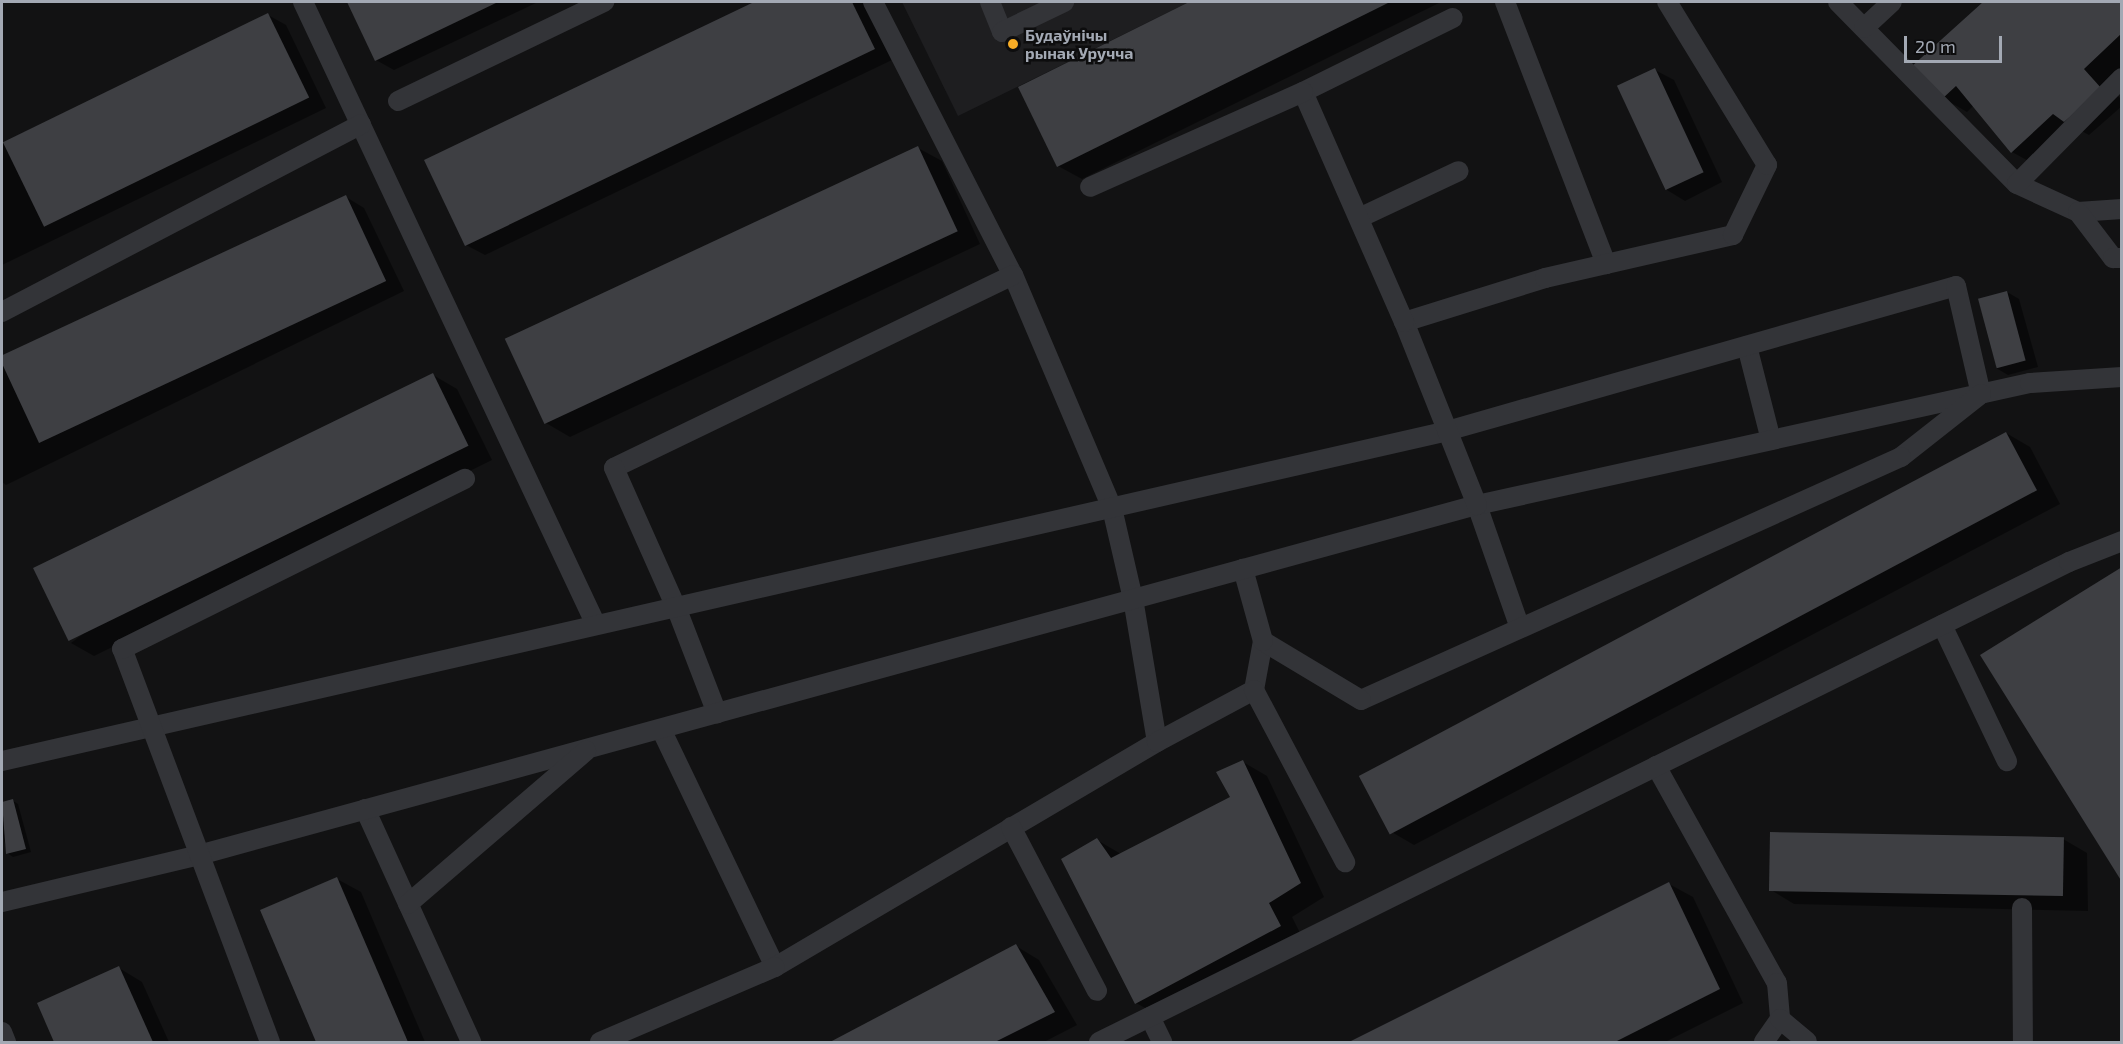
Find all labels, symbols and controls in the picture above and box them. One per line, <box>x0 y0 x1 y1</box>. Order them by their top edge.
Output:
scale bar <box>1907 24 2004 62</box>
place label: Будаўнічы рынак Уручча <box>1025 25 1134 63</box>
text: 20 m <box>1915 35 1956 57</box>
marker: Будаўнічы рынак Уручча <box>1006 37 1020 51</box>

